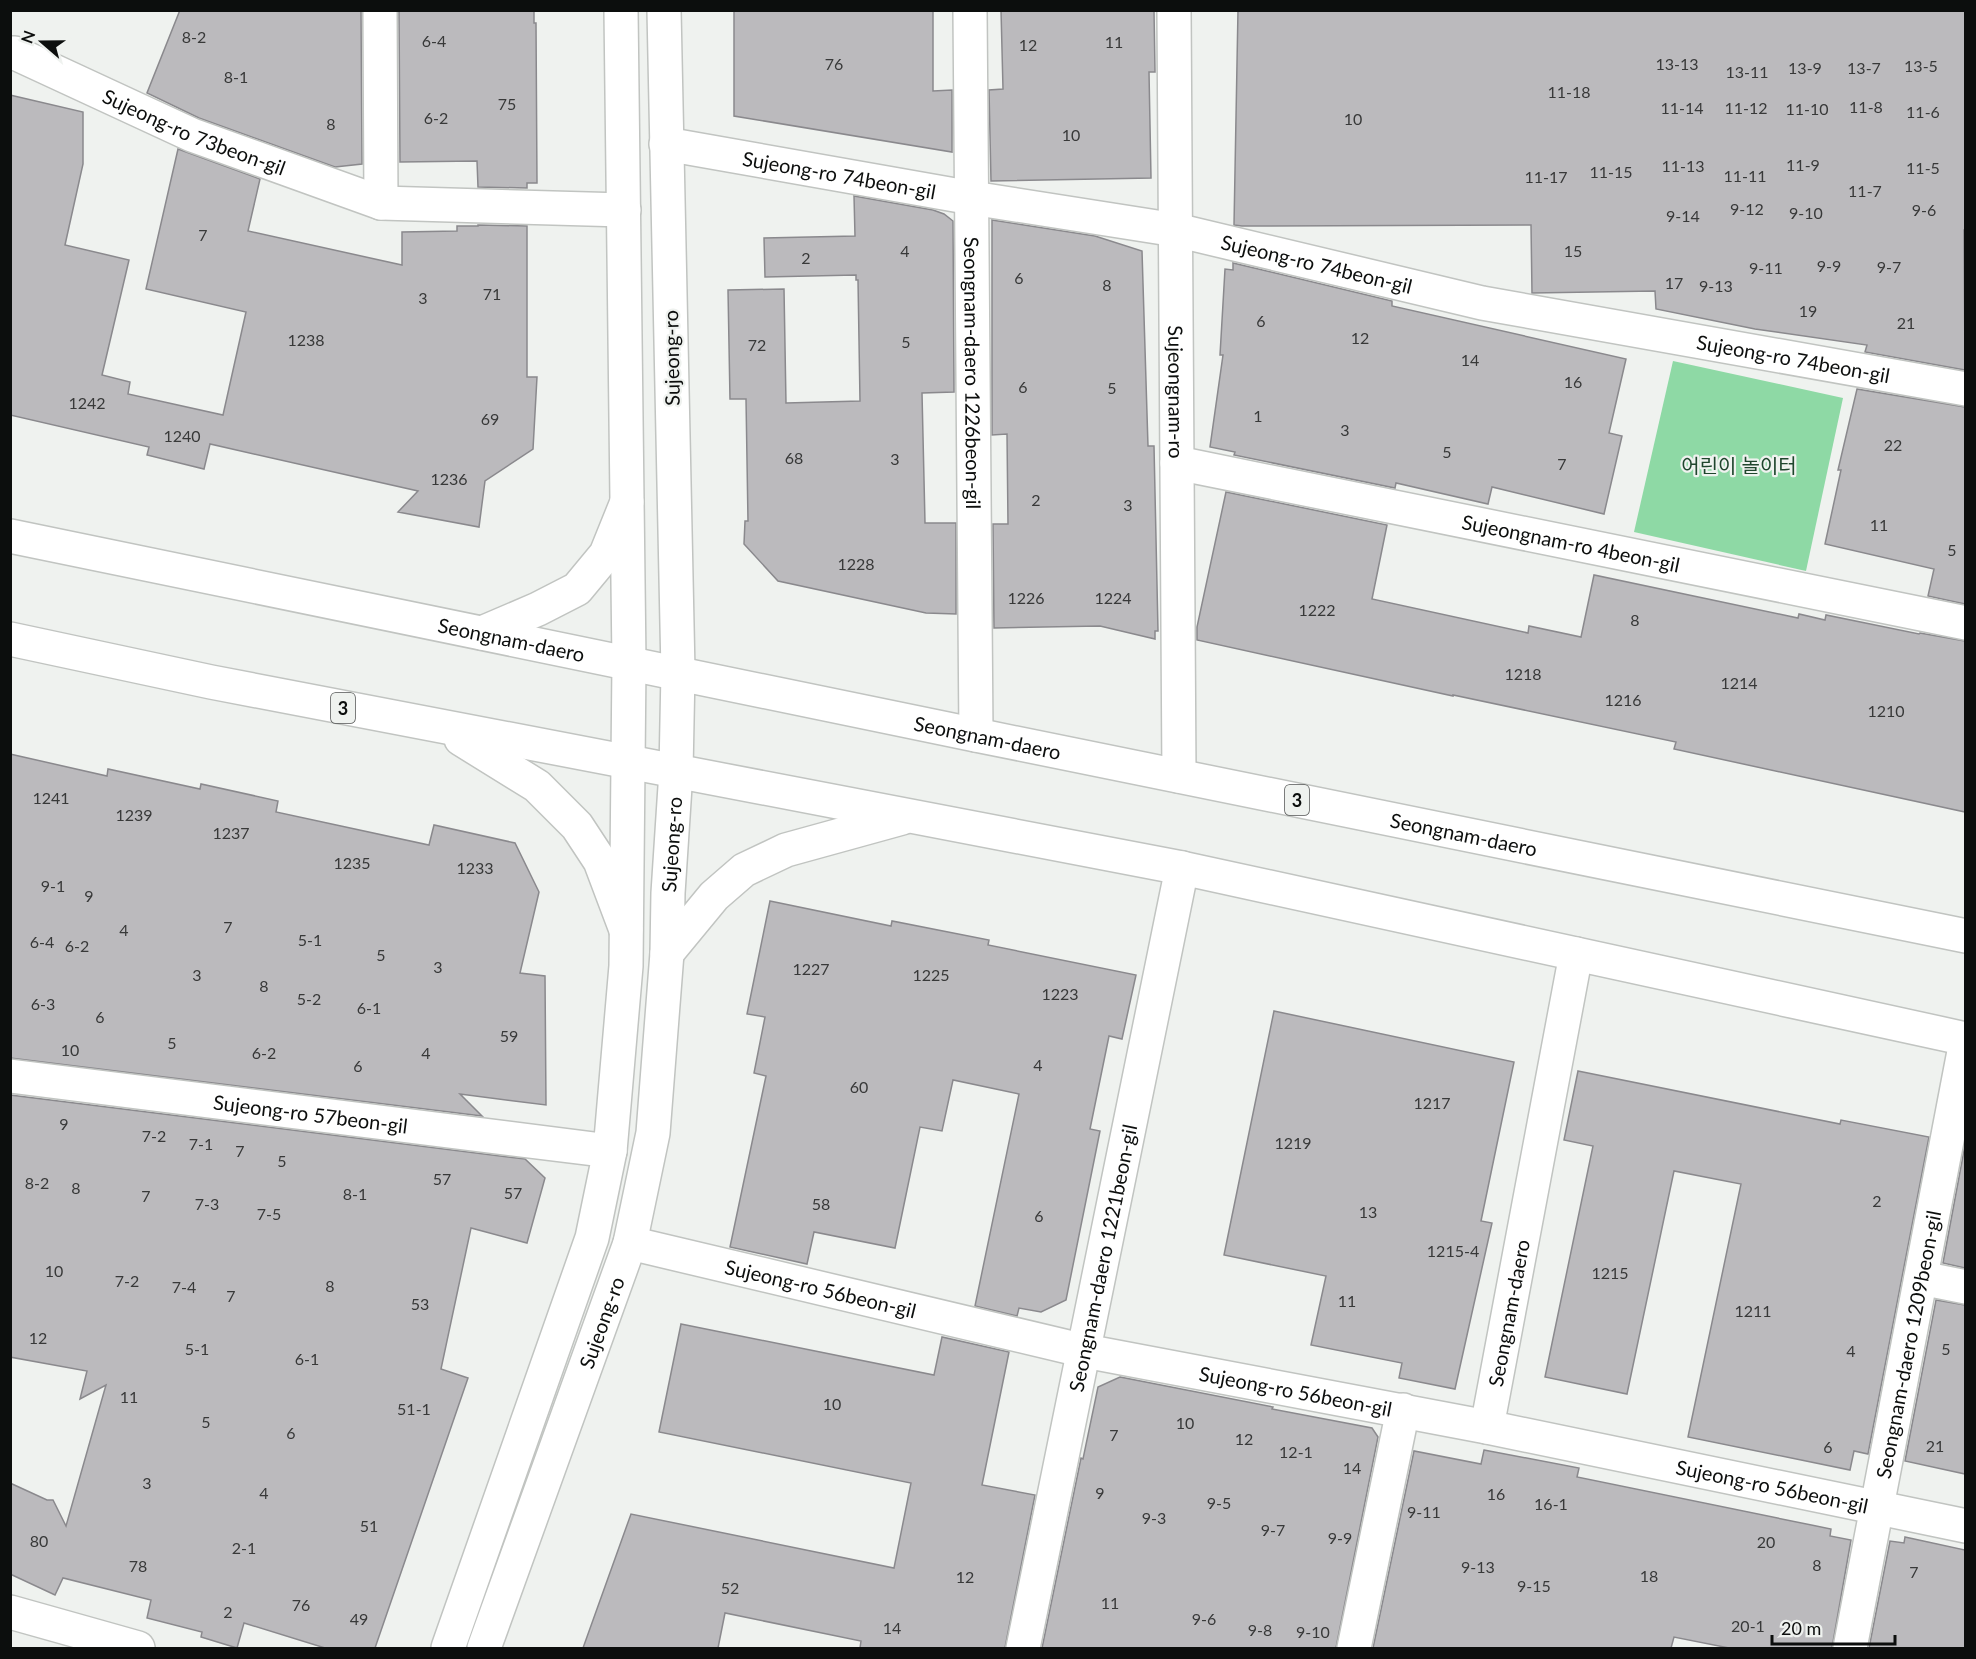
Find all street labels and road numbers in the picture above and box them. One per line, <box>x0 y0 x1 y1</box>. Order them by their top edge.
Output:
street label: Sujeong-ro 73beon-gil <box>99 83 289 180</box>
street label: Sujeong-ro 74beon-gil <box>741 146 938 203</box>
street label: Sujeong-ro 74beon-gil <box>1219 229 1415 298</box>
street label: Seongnam-daero 1226beon-gil <box>960 237 986 509</box>
street label: Sujeong-ro <box>658 310 684 406</box>
street label: Sujeongnam-ro <box>1164 325 1189 459</box>
street label: Sujeong-ro 74beon-gil <box>1695 329 1892 387</box>
street label: Sujeongnam-ro 4beon-gil <box>1460 509 1682 577</box>
street label: Seongnam-daero <box>436 612 587 666</box>
road number: 3 <box>331 693 355 723</box>
street label: Seongnam-daero <box>912 711 1063 764</box>
road number: 3 <box>1285 785 1309 815</box>
street label: Sujeong-ro <box>656 796 686 893</box>
street label: Seongnam-daero <box>1388 807 1539 861</box>
street label: Sujeong-ro 57beon-gil <box>212 1090 409 1138</box>
street label: Seongnam-daero 1221beon-gil <box>1064 1122 1141 1394</box>
street label: Seongnam-daero 1209beon-gil <box>1871 1208 1945 1481</box>
street label: Seongnam-daero <box>1483 1237 1534 1389</box>
street label: Sujeong-ro 56beon-gil <box>723 1254 919 1323</box>
street label: Sujeong-ro <box>574 1273 629 1372</box>
street label: Sujeong-ro 56beon-gil <box>1197 1361 1394 1421</box>
street label: Sujeong-ro 56beon-gil <box>1674 1454 1871 1518</box>

